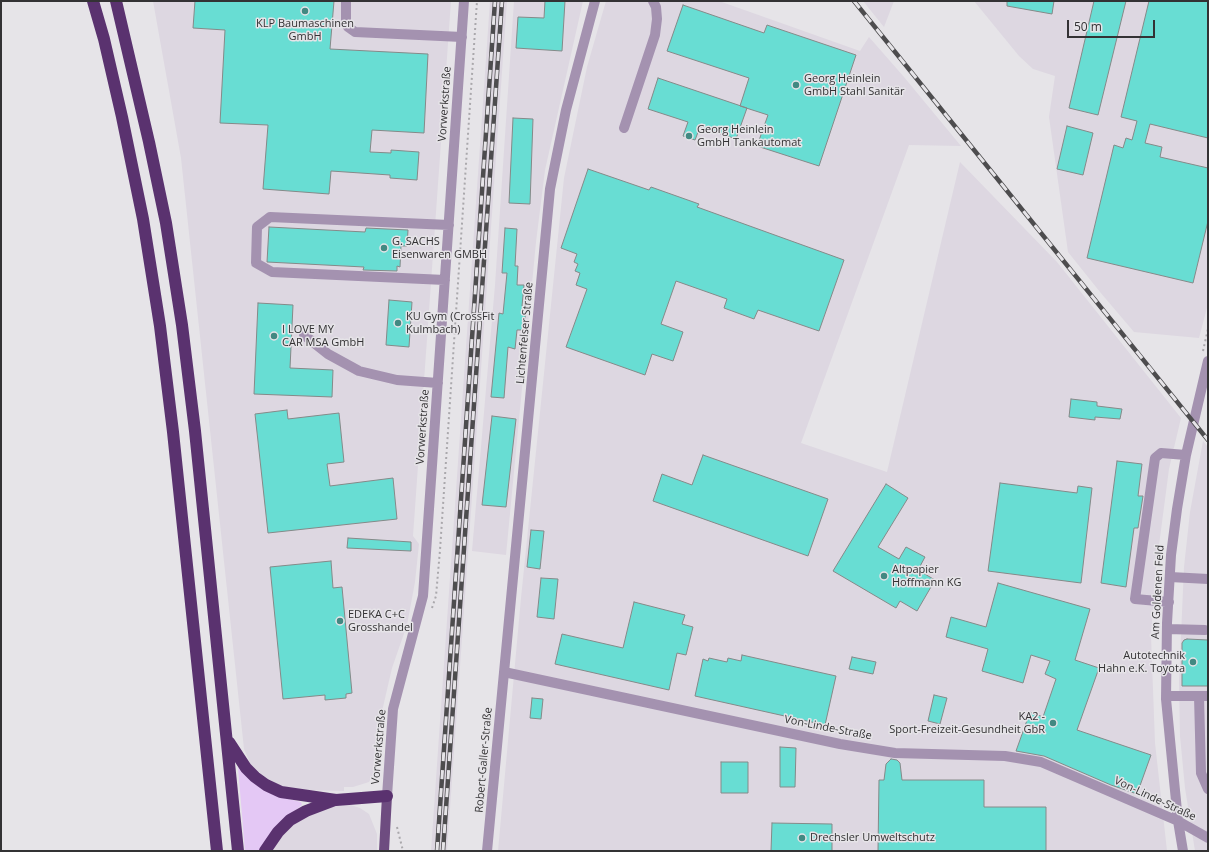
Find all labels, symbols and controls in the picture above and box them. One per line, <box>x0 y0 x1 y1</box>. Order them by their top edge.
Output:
marker: KLP Baumaschinen GmbH <box>300 6 310 16</box>
scale bar <box>1069 12 1157 38</box>
place label: KLP Baumaschinen GmbH <box>256 17 354 43</box>
text: 50 m <box>1074 18 1102 35</box>
street label: Vorwerkstraße <box>436 66 454 142</box>
place label: Georg Heinlein GmbH Stahl Sanitär <box>804 72 905 98</box>
marker: Georg Heinlein GmbH Stahl Sanitär <box>791 80 801 90</box>
place label: Georg Heinlein GmbH Tankautomat <box>697 123 801 149</box>
marker: Georg Heinlein GmbH Tankautomat <box>684 131 694 141</box>
place label: G. SACHS Eisenwaren GMBH <box>392 235 487 261</box>
marker: G. SACHS Eisenwaren GMBH <box>379 243 389 253</box>
street label: Lichtenfelser Straße <box>514 281 536 385</box>
place label: KU Gym (CrossFit Kulmbach) <box>406 310 494 336</box>
marker: KU Gym (CrossFit Kulmbach) <box>393 318 403 328</box>
place label: I LOVE MY CAR MSA GmbH <box>282 323 364 349</box>
marker: I LOVE MY CAR MSA GmbH <box>269 331 279 341</box>
street label: Vorwerkstraße <box>414 389 432 465</box>
street label: Am Goldenen Feld <box>1149 545 1167 639</box>
place label: Altpapier Hoffmann KG <box>892 563 962 589</box>
marker: Altpapier Hoffmann KG <box>879 571 889 581</box>
place label: EDEKA C+C Grosshandel <box>348 608 413 634</box>
marker: EDEKA C+C Grosshandel <box>335 616 345 626</box>
place label: Autotechnik Hahn e.K. Toyota <box>1098 649 1185 675</box>
marker: Autotechnik Hahn e.K. Toyota <box>1188 657 1198 667</box>
street label: Robert-Galler-Straße <box>473 707 495 813</box>
street label: Vorwerkstraße <box>369 709 389 785</box>
place label: KA2 - Sport-Freizeit-Gesundheit GbR <box>889 710 1045 736</box>
street label: Von-Linde-Straße <box>783 713 873 743</box>
marker: KA2 - Sport-Freizeit-Gesundheit GbR <box>1048 718 1058 728</box>
street label: Von-Linde-Straße <box>1112 774 1198 824</box>
place label: Drechsler Umweltschutz <box>810 831 935 845</box>
marker: Drechsler Umweltschutz <box>797 833 807 843</box>

